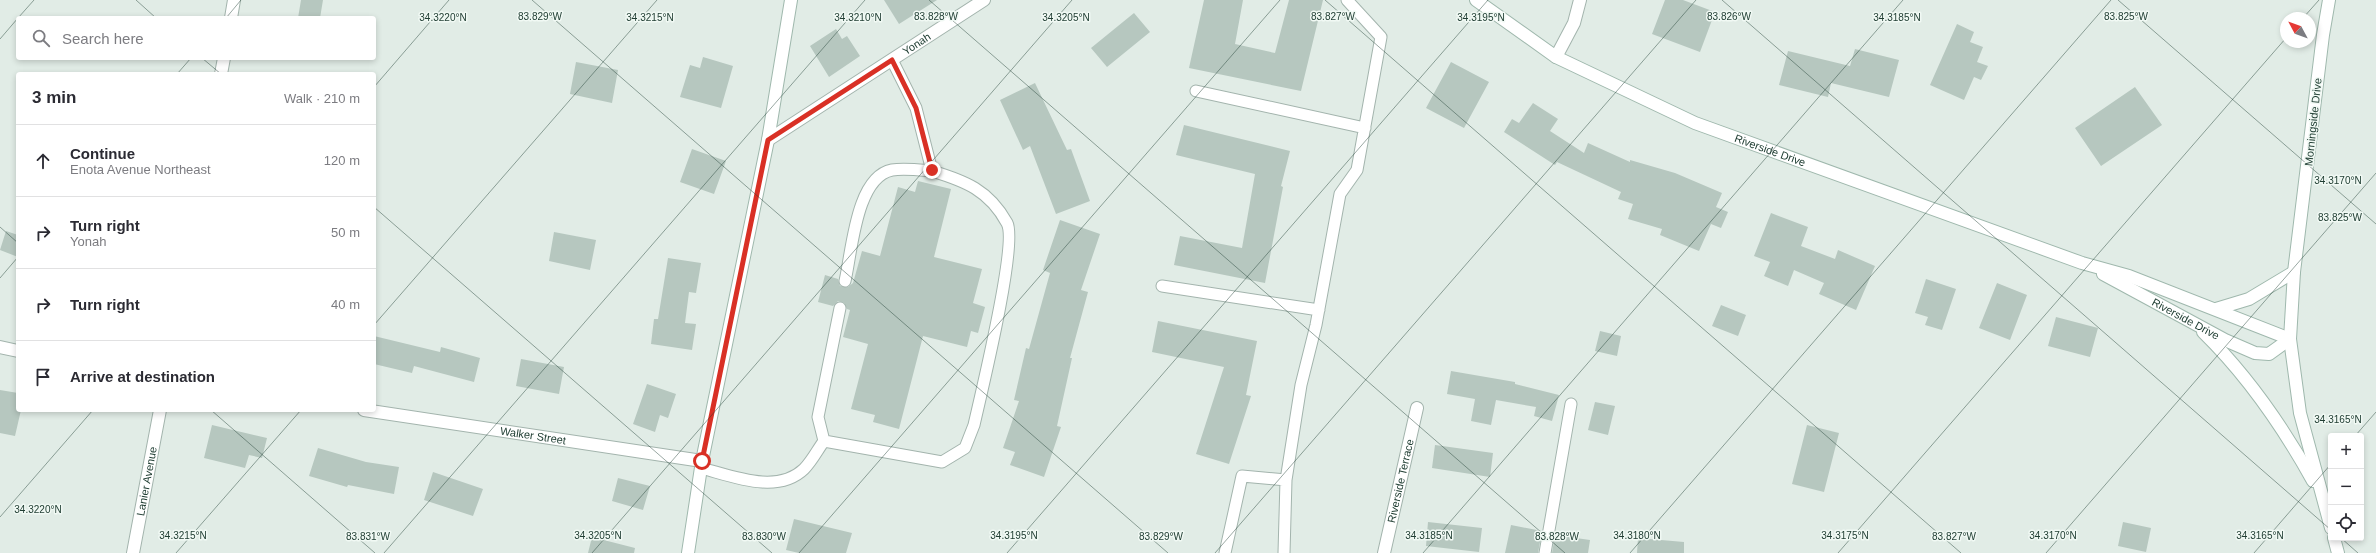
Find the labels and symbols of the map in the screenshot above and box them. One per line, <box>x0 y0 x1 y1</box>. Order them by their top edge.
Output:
text: 83.829°W <box>518 11 563 22</box>
text: 83.828°W <box>914 11 959 22</box>
text: 83.827°W <box>1311 11 1356 22</box>
text: 83.826°W <box>1707 11 1752 22</box>
text: 83.825°W <box>2104 11 2149 22</box>
text: 34.3220°N <box>419 12 467 23</box>
text: 34.3215°N <box>626 12 674 23</box>
text: 34.3210°N <box>834 12 882 23</box>
text: 34.3205°N <box>1042 12 1090 23</box>
text: 34.3195°N <box>1457 12 1505 23</box>
text: 34.3185°N <box>1873 12 1921 23</box>
north arrow <box>2280 12 2316 48</box>
street label: Yonah <box>900 30 933 57</box>
street label: Morningside Drive <box>2302 77 2324 167</box>
street label: Riverside Drive <box>1733 132 1807 169</box>
route end <box>923 161 941 179</box>
text: 34.3170°N <box>2314 175 2362 186</box>
text: 83.825°W <box>2318 212 2363 223</box>
street label: Riverside Drive <box>2150 296 2221 342</box>
text: 34.3165°N <box>2314 414 2362 425</box>
street label: Walker Street <box>499 425 567 446</box>
street label: Riverside Terrace <box>1385 438 1416 524</box>
street label: Lanier Avenue <box>134 446 159 517</box>
route start <box>693 452 711 470</box>
text: 34.3220°N <box>14 504 62 515</box>
text: 34.3215°N <box>159 530 207 541</box>
text: 34.3205°N <box>574 530 622 541</box>
text: 34.3195°N <box>990 530 1038 541</box>
text: 34.3185°N <box>1405 530 1453 541</box>
text: 34.3180°N <box>1613 530 1661 541</box>
text: 34.3175°N <box>1821 530 1869 541</box>
text: 34.3170°N <box>2029 530 2077 541</box>
text: 34.3165°N <box>2236 530 2284 541</box>
text: 83.831°W <box>346 531 391 542</box>
text: 83.830°W <box>742 531 787 542</box>
text: 83.829°W <box>1139 531 1184 542</box>
text: 83.828°W <box>1535 531 1580 542</box>
text: 83.827°W <box>1932 531 1977 542</box>

